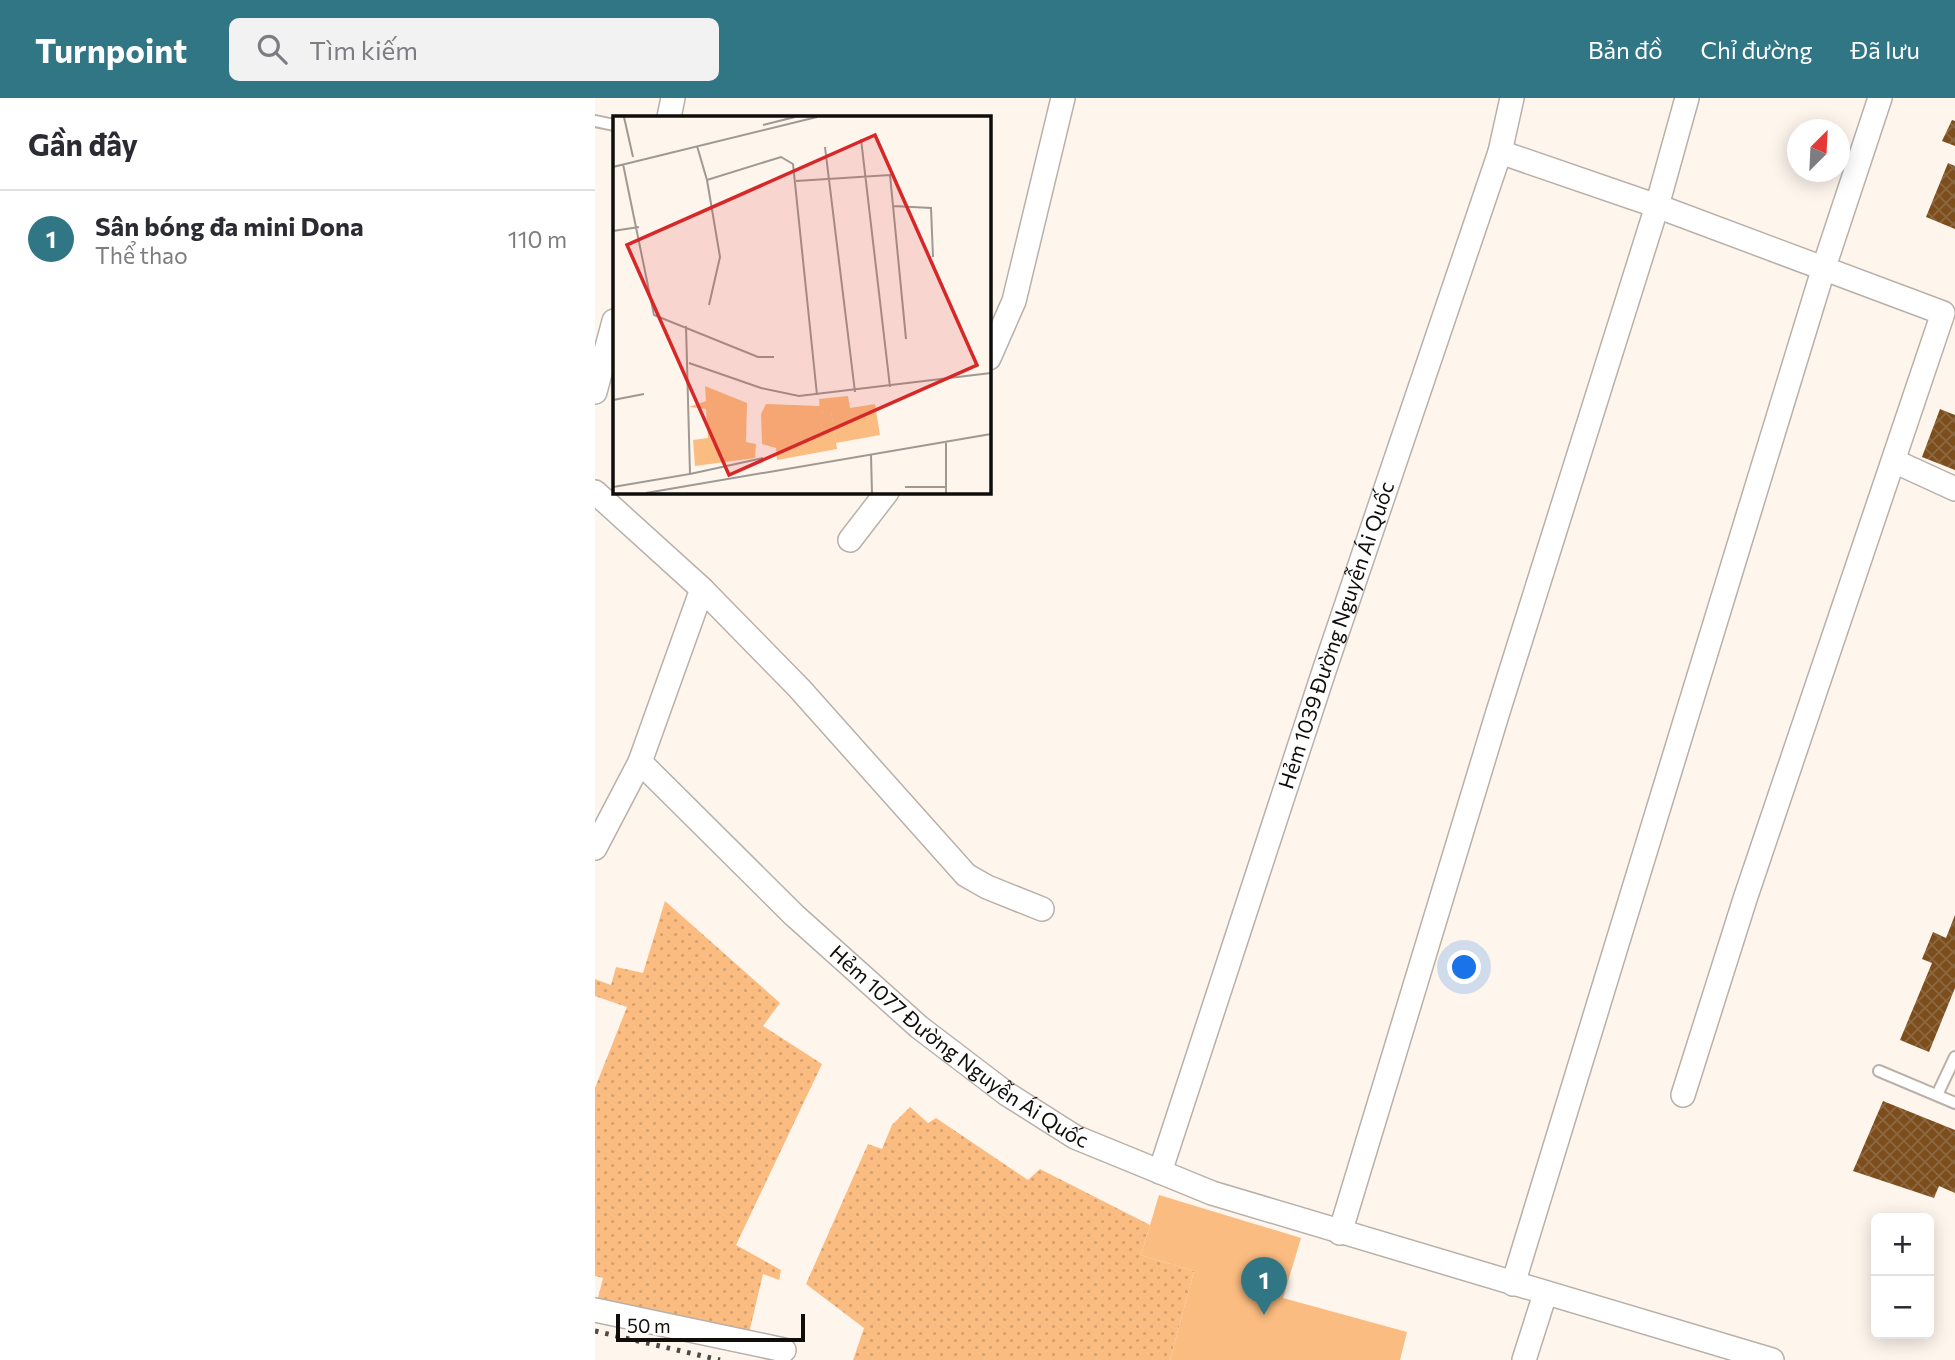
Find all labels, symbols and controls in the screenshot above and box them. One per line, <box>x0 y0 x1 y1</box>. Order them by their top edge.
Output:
search box <box>229 18 719 81</box>
text: Turnpoint <box>35 29 187 70</box>
icon: search <box>253 30 291 68</box>
text: Tìm kiếm <box>309 34 418 65</box>
text: Bản đồ <box>1588 35 1663 64</box>
text: Chỉ đường <box>1701 35 1812 64</box>
text: Đã lưu <box>1850 35 1920 64</box>
inset map <box>613 116 991 494</box>
north arrow <box>1787 119 1850 182</box>
text: Gần đây <box>28 125 138 162</box>
text: Sân bóng đa mini Dona <box>95 210 364 241</box>
text: 1 <box>46 225 56 253</box>
text: 110 m <box>508 225 567 253</box>
text: Thể thao <box>95 241 188 269</box>
street label: Hẻm 1039 Đường Nguyễn Ái Quốc <box>1272 478 1398 792</box>
street label: Hẻm 1077 Đường Nguyễn Ái Quốc <box>825 939 1092 1152</box>
your location <box>1447 950 1481 984</box>
map controls <box>1871 1213 1934 1339</box>
button: + <box>1871 1213 1934 1276</box>
pin: 1 <box>1241 1257 1287 1315</box>
button: − <box>1871 1276 1934 1339</box>
scale bar <box>616 1311 805 1343</box>
text: 50 m <box>627 1314 671 1337</box>

